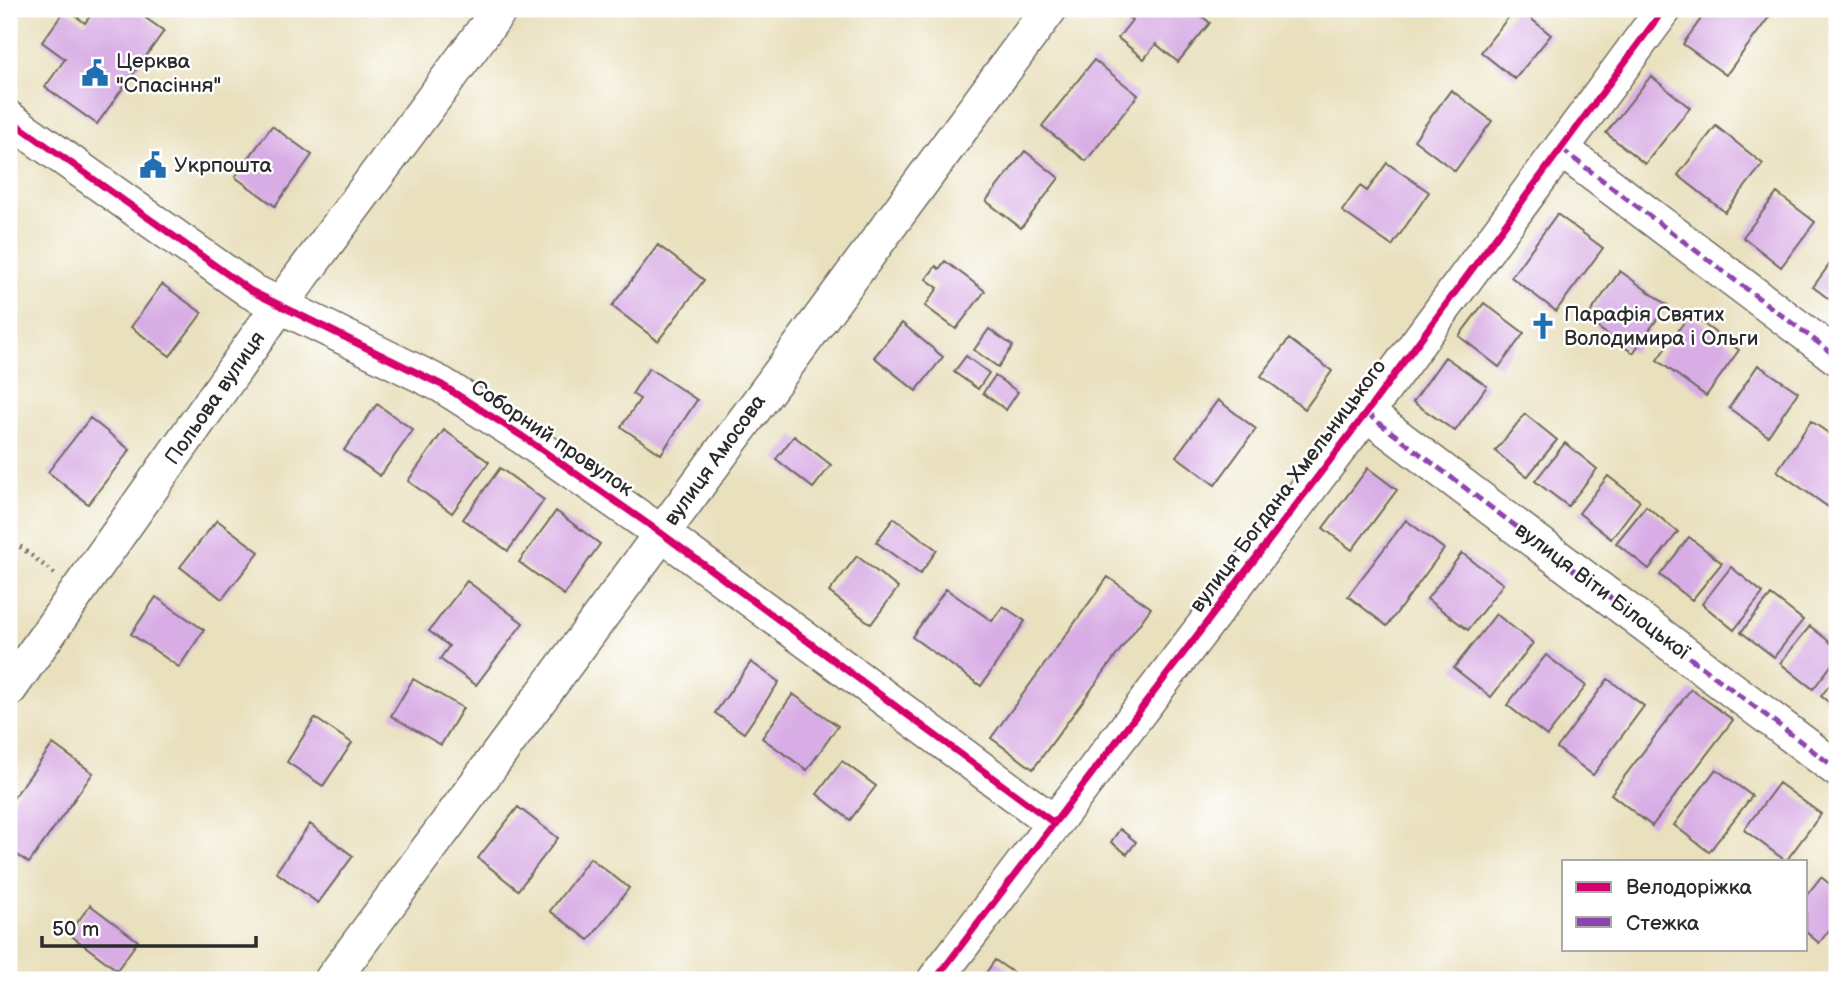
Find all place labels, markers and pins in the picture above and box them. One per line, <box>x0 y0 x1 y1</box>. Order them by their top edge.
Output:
place label: Церква "Спасіння" <box>116 49 221 98</box>
public building icon: Церква "Спасіння" <box>80 58 110 88</box>
public building icon: Укрпошта <box>138 150 168 180</box>
place label: Укрпошта <box>174 153 272 178</box>
place label: Парафія Святих Володимира і Ольги <box>1564 302 1759 351</box>
church icon: Парафія Святих Володимира і Ольги <box>1528 311 1558 341</box>

